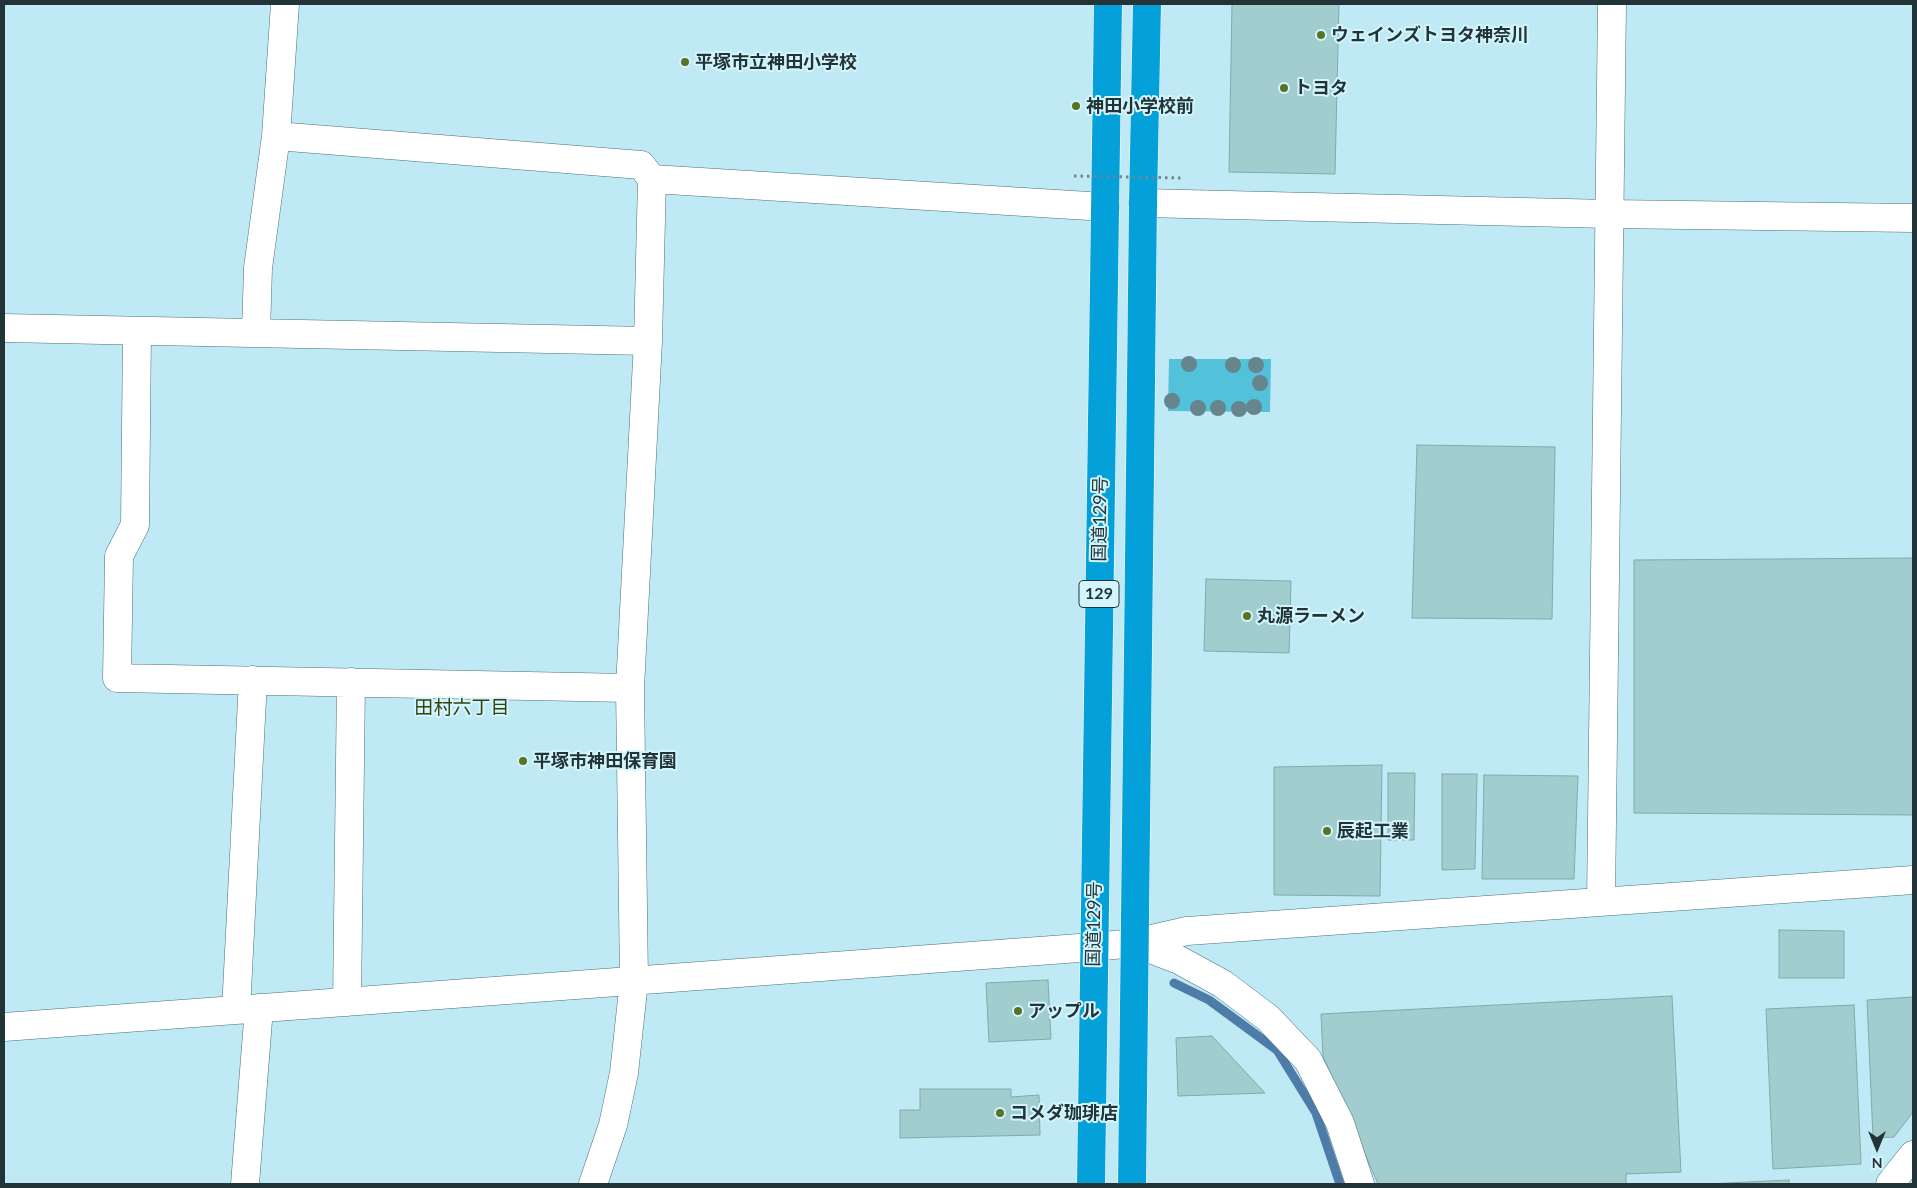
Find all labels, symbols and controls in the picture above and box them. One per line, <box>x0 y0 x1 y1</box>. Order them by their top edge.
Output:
place label: ウェインズトヨタ神奈川 <box>1331 24 1529 46</box>
marker: ウェインズトヨタ神奈川 <box>1315 29 1327 41</box>
place label: 平塚市立神田小学校 <box>695 51 857 73</box>
marker: 平塚市立神田小学校 <box>679 56 691 68</box>
place label: トヨタ <box>1294 77 1348 99</box>
marker: トヨタ <box>1278 82 1290 94</box>
place label: 神田小学校前 <box>1086 95 1194 117</box>
marker: 神田小学校前 <box>1070 100 1082 112</box>
street label: 国道129号 <box>1088 476 1112 562</box>
road number: 129 <box>1079 580 1119 608</box>
place label: 丸源ラーメン <box>1257 605 1365 627</box>
marker: 丸源ラーメン <box>1241 610 1253 622</box>
district label: 田村六丁目 <box>415 697 509 719</box>
place label: 平塚市神田保育園 <box>533 750 677 772</box>
marker: 平塚市神田保育園 <box>517 755 529 767</box>
place label: 辰起工業 <box>1337 820 1409 842</box>
marker: 辰起工業 <box>1321 825 1333 837</box>
street label: 国道129号 <box>1082 881 1106 967</box>
place label: アップル <box>1028 1000 1100 1022</box>
marker: アップル <box>1012 1005 1024 1017</box>
place label: コメダ珈琲店 <box>1010 1102 1118 1124</box>
marker: コメダ珈琲店 <box>994 1107 1006 1119</box>
north arrow <box>1852 1123 1902 1173</box>
text: N <box>1872 1155 1882 1172</box>

